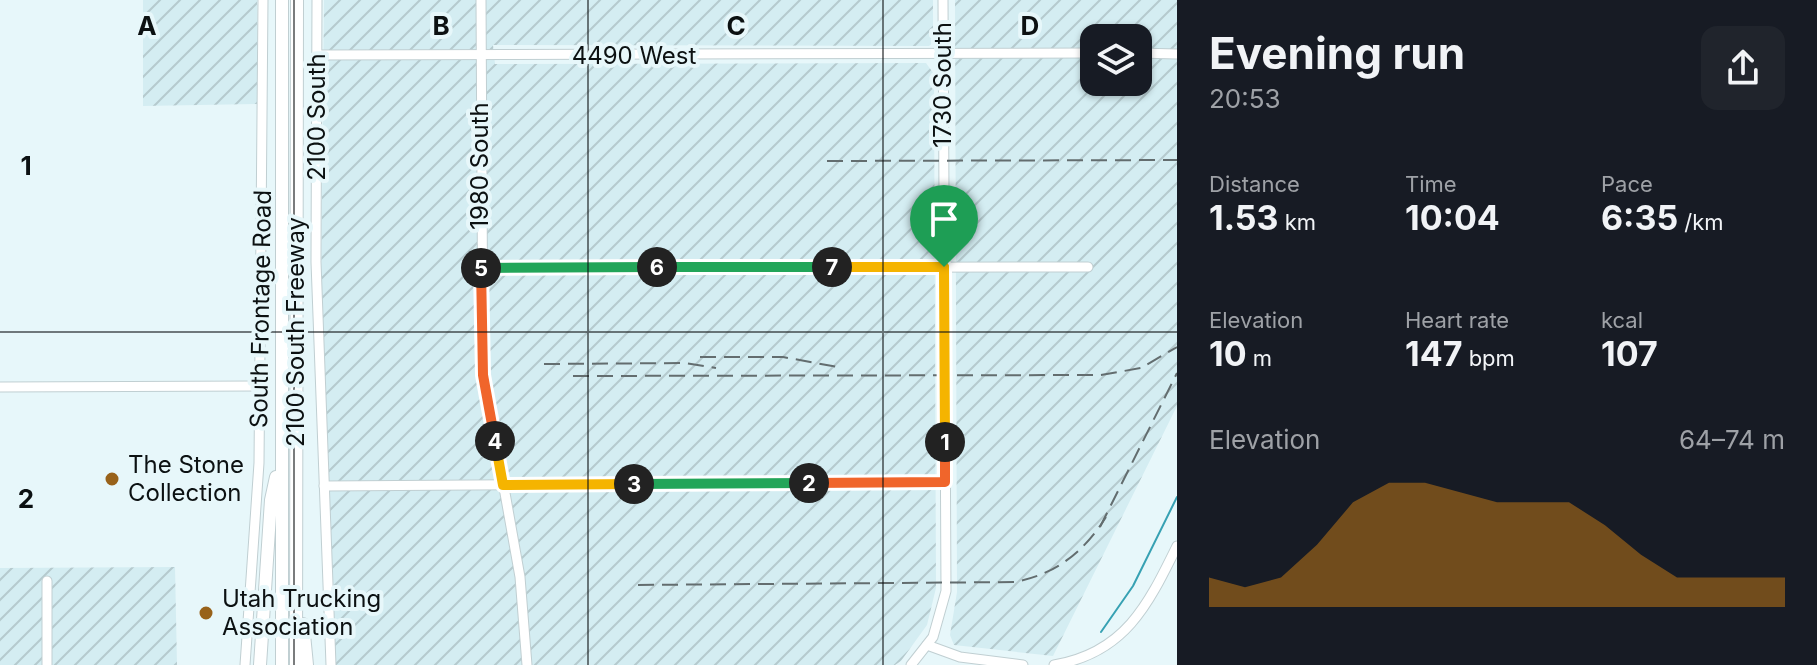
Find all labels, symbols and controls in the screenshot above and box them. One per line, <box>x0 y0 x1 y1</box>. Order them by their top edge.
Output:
text: A <box>137 10 157 41</box>
text: B <box>432 10 450 41</box>
text: C <box>726 10 746 41</box>
text: D <box>1021 10 1039 41</box>
street label: 1730 South <box>928 22 957 148</box>
map controls <box>1080 24 1152 96</box>
button: layers <box>1080 24 1152 96</box>
text: Evening run <box>1209 26 1465 80</box>
button: share <box>1701 26 1785 110</box>
street label: 4490 West <box>572 41 697 70</box>
street label: 2100 South <box>302 53 331 181</box>
text: 20:53 <box>1209 83 1281 114</box>
street label: 1980 South <box>465 102 494 230</box>
text: 1 <box>20 150 32 181</box>
text: Distance <box>1209 171 1300 197</box>
text: Time <box>1405 171 1457 197</box>
text: Pace <box>1601 171 1653 197</box>
pin <box>910 185 978 267</box>
street label: South Frontage Road <box>244 190 277 428</box>
icon: arrive <box>922 197 966 241</box>
text: 1.53 <box>1209 197 1278 238</box>
text: 10:04 <box>1405 197 1500 238</box>
text: 6:35 <box>1601 197 1678 238</box>
text: km <box>1278 209 1316 235</box>
text: /km <box>1678 209 1724 235</box>
street label: 2100 South Freeway <box>281 217 310 447</box>
pin: 6 <box>637 247 677 287</box>
pin: 7 <box>812 247 852 287</box>
pin: 5 <box>461 248 501 288</box>
text: 6 <box>650 254 664 280</box>
text: 7 <box>826 254 838 280</box>
text: 5 <box>474 255 488 281</box>
text: Elevation <box>1209 307 1303 333</box>
text: Heart rate <box>1405 307 1509 333</box>
text: kcal <box>1601 307 1643 333</box>
text: 10 <box>1209 333 1247 374</box>
text: 147 <box>1405 333 1462 374</box>
text: 107 <box>1601 333 1658 374</box>
text: m <box>1247 345 1272 371</box>
text: bpm <box>1462 345 1515 371</box>
pin: 4 <box>475 421 515 461</box>
pin: 1 <box>925 422 965 462</box>
text: Elevation <box>1209 424 1320 455</box>
text: 64–74 m <box>1679 424 1785 455</box>
text: 4 <box>488 428 502 454</box>
text: 1 <box>940 429 950 455</box>
place label: The Stone Collection <box>128 450 244 507</box>
pin: 2 <box>789 463 829 503</box>
pin: 3 <box>614 464 654 504</box>
marker: The Stone Collection <box>103 470 121 488</box>
text: 2 <box>802 470 816 496</box>
text: 3 <box>627 471 641 497</box>
text: 2 <box>18 483 34 514</box>
place label: Utah Trucking Association <box>222 584 381 641</box>
marker: Utah Trucking Association <box>197 604 215 622</box>

